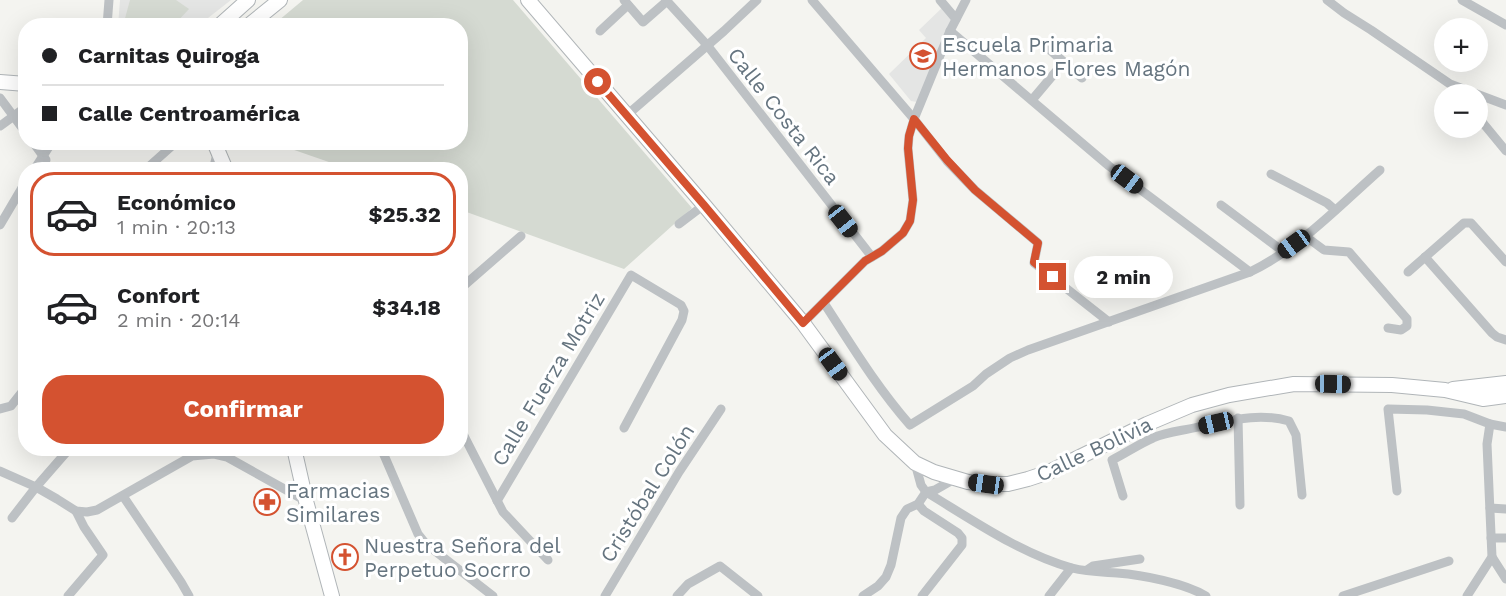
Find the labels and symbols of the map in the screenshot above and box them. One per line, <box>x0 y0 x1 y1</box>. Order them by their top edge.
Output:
place label: Escuela Primaria Hermanos Flores Magón <box>942 32 1191 81</box>
school or university icon: Escuela Primaria Hermanos Flores Magón <box>908 41 938 71</box>
street label: Calle Costa Rica <box>723 43 845 190</box>
route start <box>584 68 611 95</box>
car <box>1107 161 1147 197</box>
car <box>825 201 861 241</box>
car <box>1274 226 1314 262</box>
callout: 2 min <box>1074 256 1173 298</box>
route end <box>1039 263 1066 290</box>
street label: Calle Fuerza Motriz <box>486 288 610 470</box>
car <box>815 344 851 384</box>
car <box>1315 375 1351 393</box>
car <box>1196 410 1236 436</box>
street label: Calle Bolivia <box>1032 411 1156 487</box>
street label: Cristóbal Colón <box>595 419 699 567</box>
car <box>967 473 1005 495</box>
place label: Farmacias Similares <box>286 478 390 527</box>
pharmacy icon: Farmacias Similares <box>252 487 282 517</box>
place label: Nuestra Señora del Perpetuo Socrro <box>364 533 561 582</box>
church icon: Nuestra Señora del Perpetuo Socrro <box>330 542 360 572</box>

